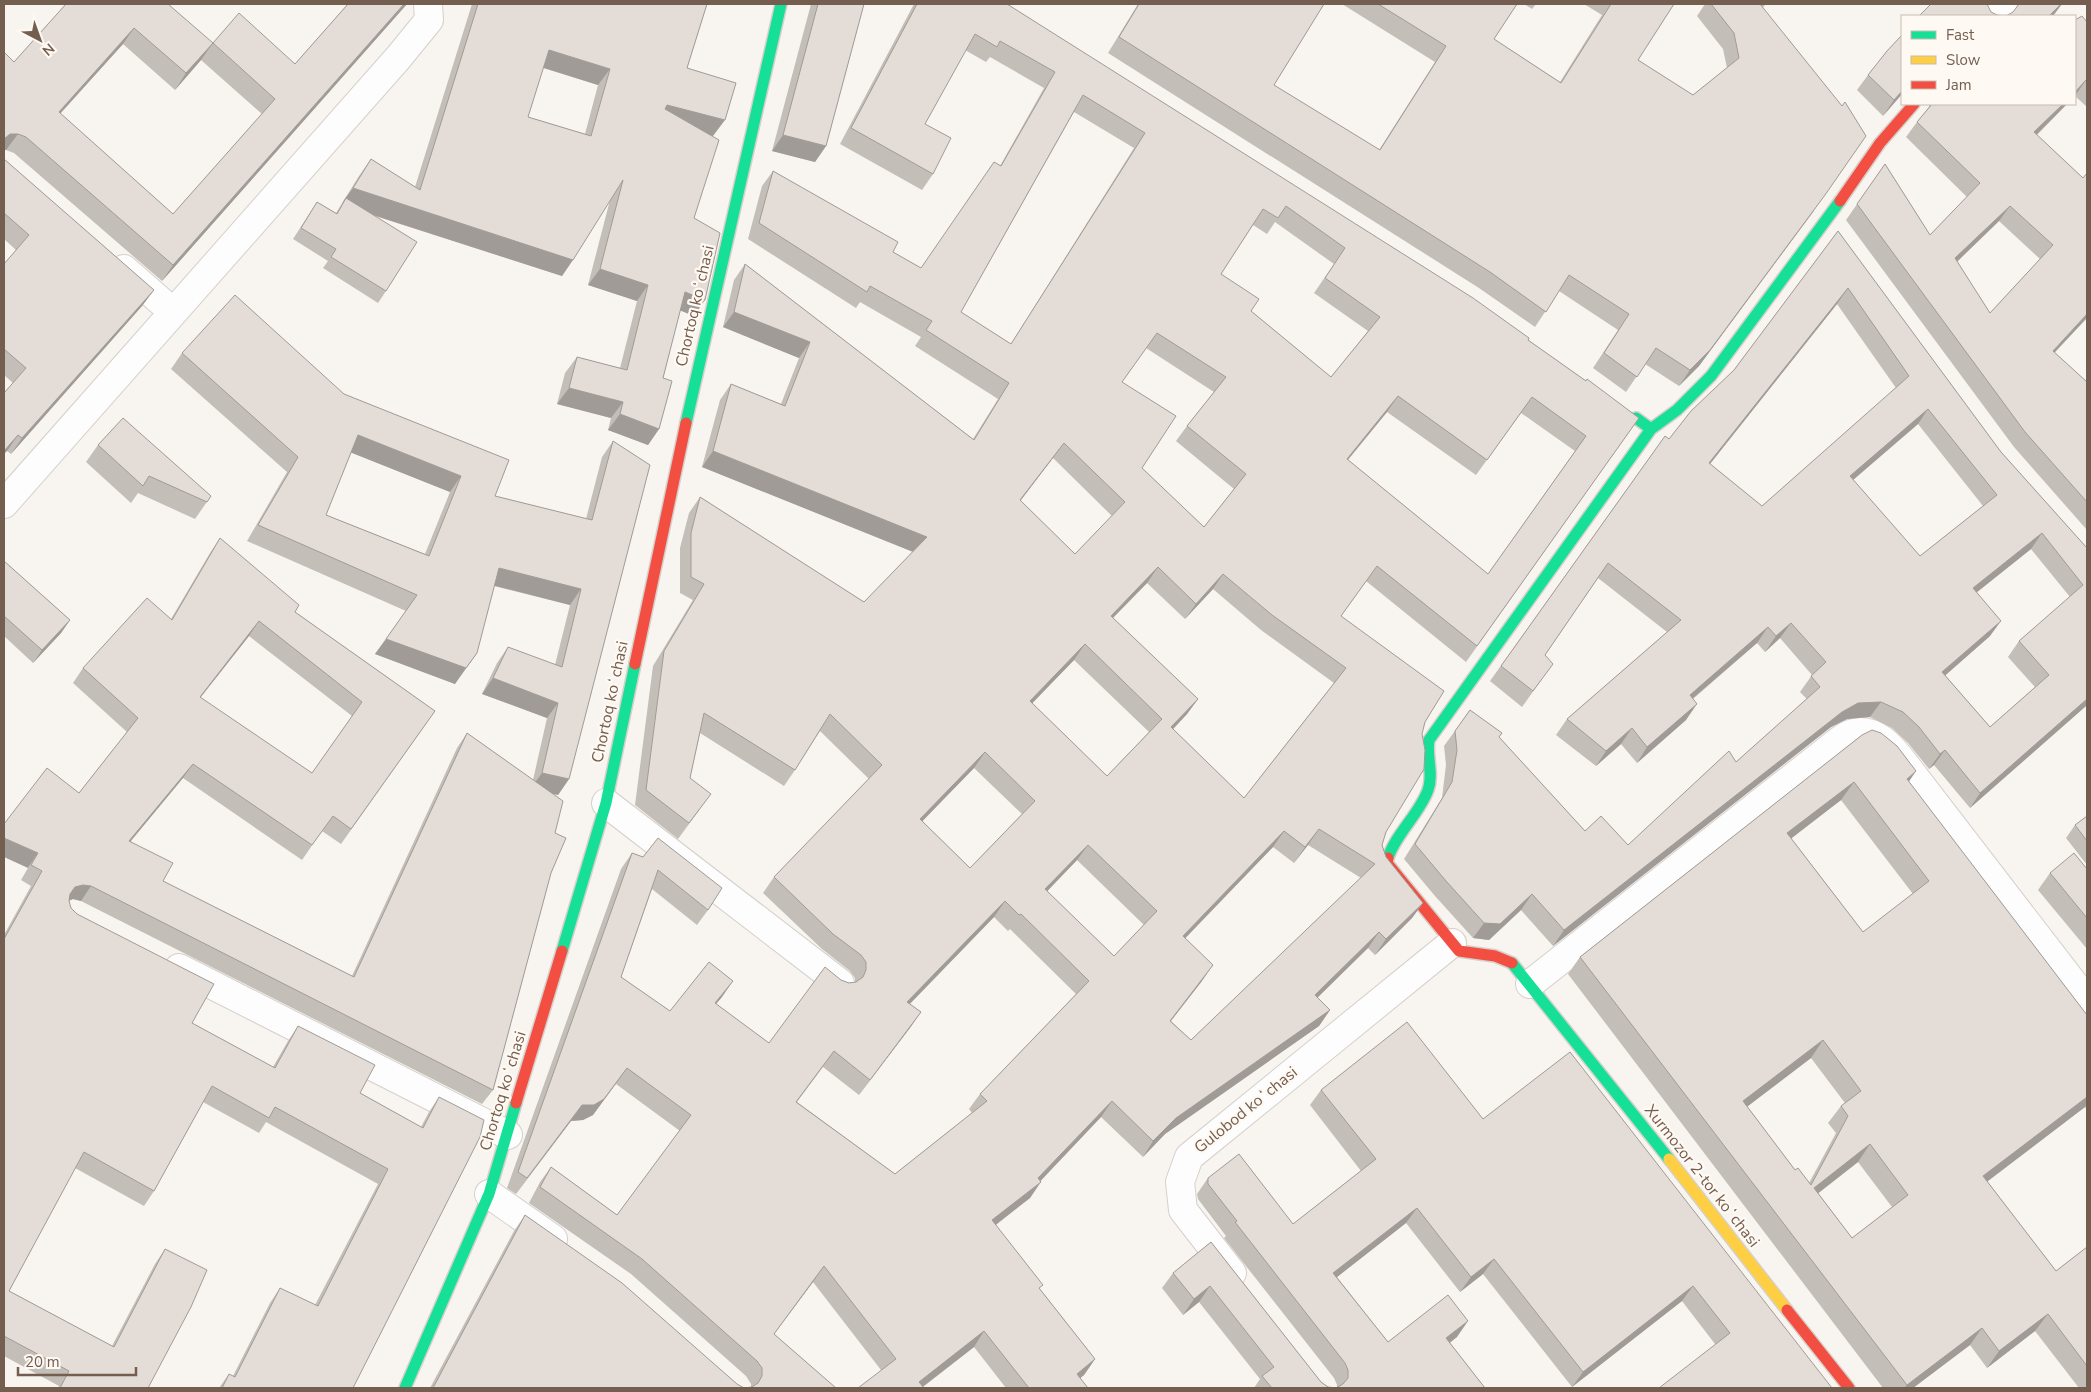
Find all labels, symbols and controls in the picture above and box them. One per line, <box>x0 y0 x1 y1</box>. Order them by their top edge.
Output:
north arrow <box>15 15 65 65</box>
legend <box>1901 15 2076 105</box>
text: Fast <box>1946 25 1975 45</box>
text: N <box>38 39 58 60</box>
text: Slow <box>1946 50 1981 70</box>
text: Jam <box>1945 75 1972 95</box>
street label: Chortoq koʻchasi <box>670 243 720 369</box>
street label: Chortoq koʻchasi <box>586 639 634 765</box>
street label: Chortoq koʻchasi <box>474 1029 532 1153</box>
street label: Gulobod koʻchasi <box>1190 1062 1302 1158</box>
street label: Xurmozor 2-tor koʻchasi <box>1639 1100 1765 1252</box>
scale bar <box>18 1344 135 1376</box>
text: 20 m <box>25 1352 60 1372</box>

